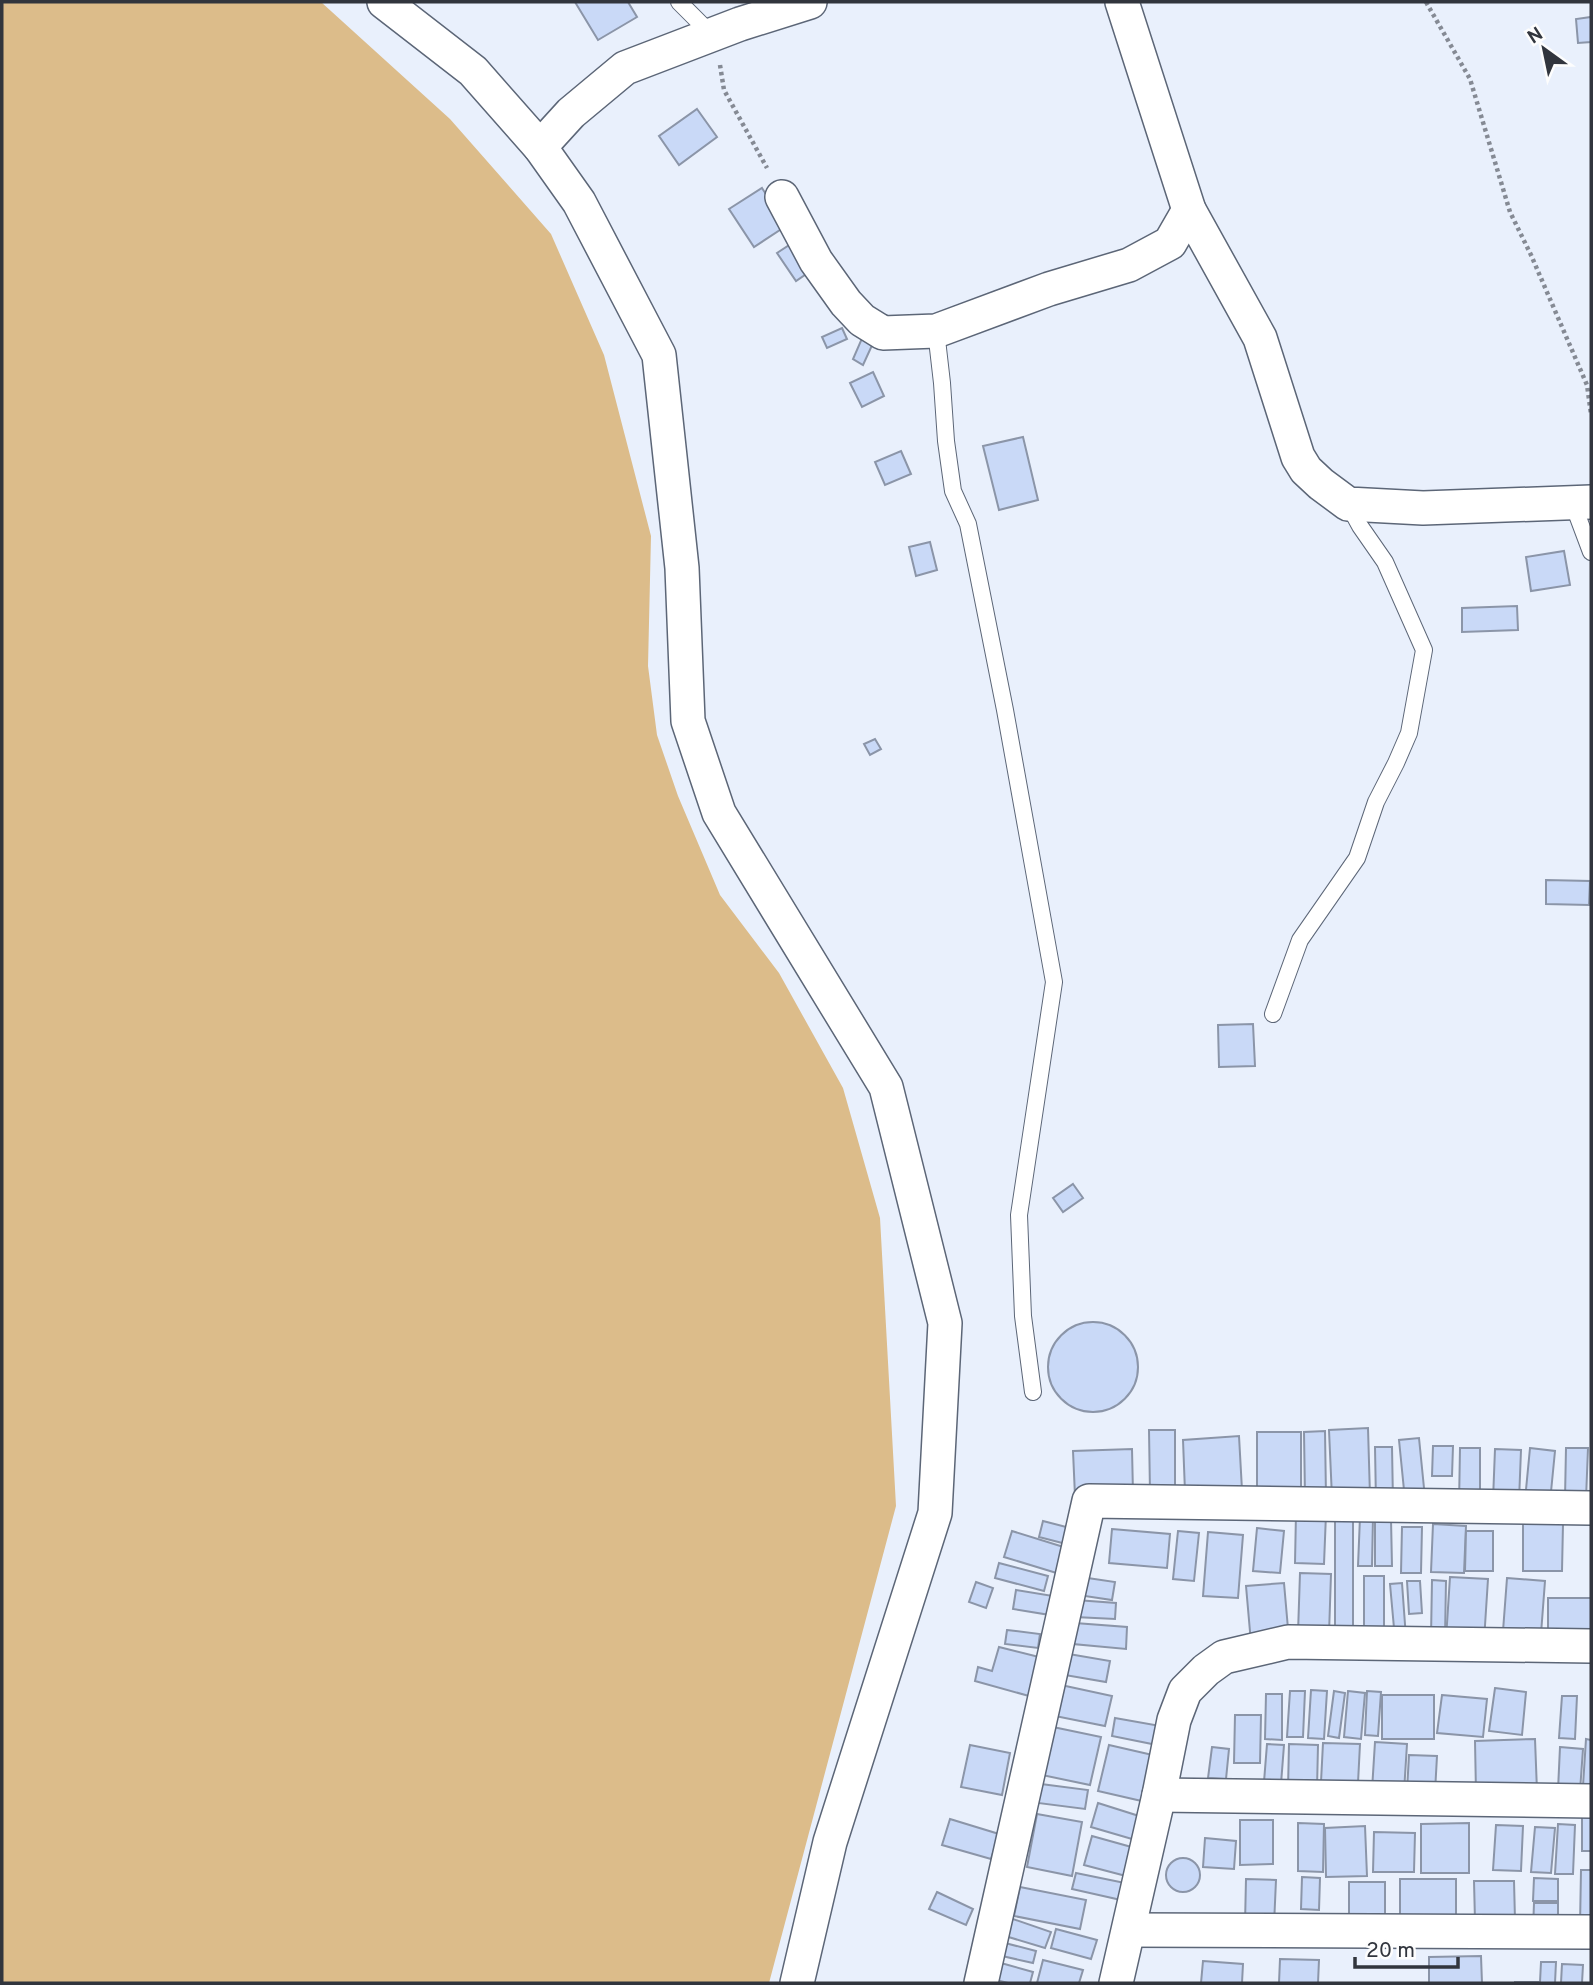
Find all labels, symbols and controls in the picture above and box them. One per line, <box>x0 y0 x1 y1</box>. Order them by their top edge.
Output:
north arrow <box>1509 14 1579 84</box>
text: N <box>1524 23 1548 50</box>
scale bar <box>1355 1926 1458 1970</box>
text: 20 m <box>1366 1938 1415 1965</box>

